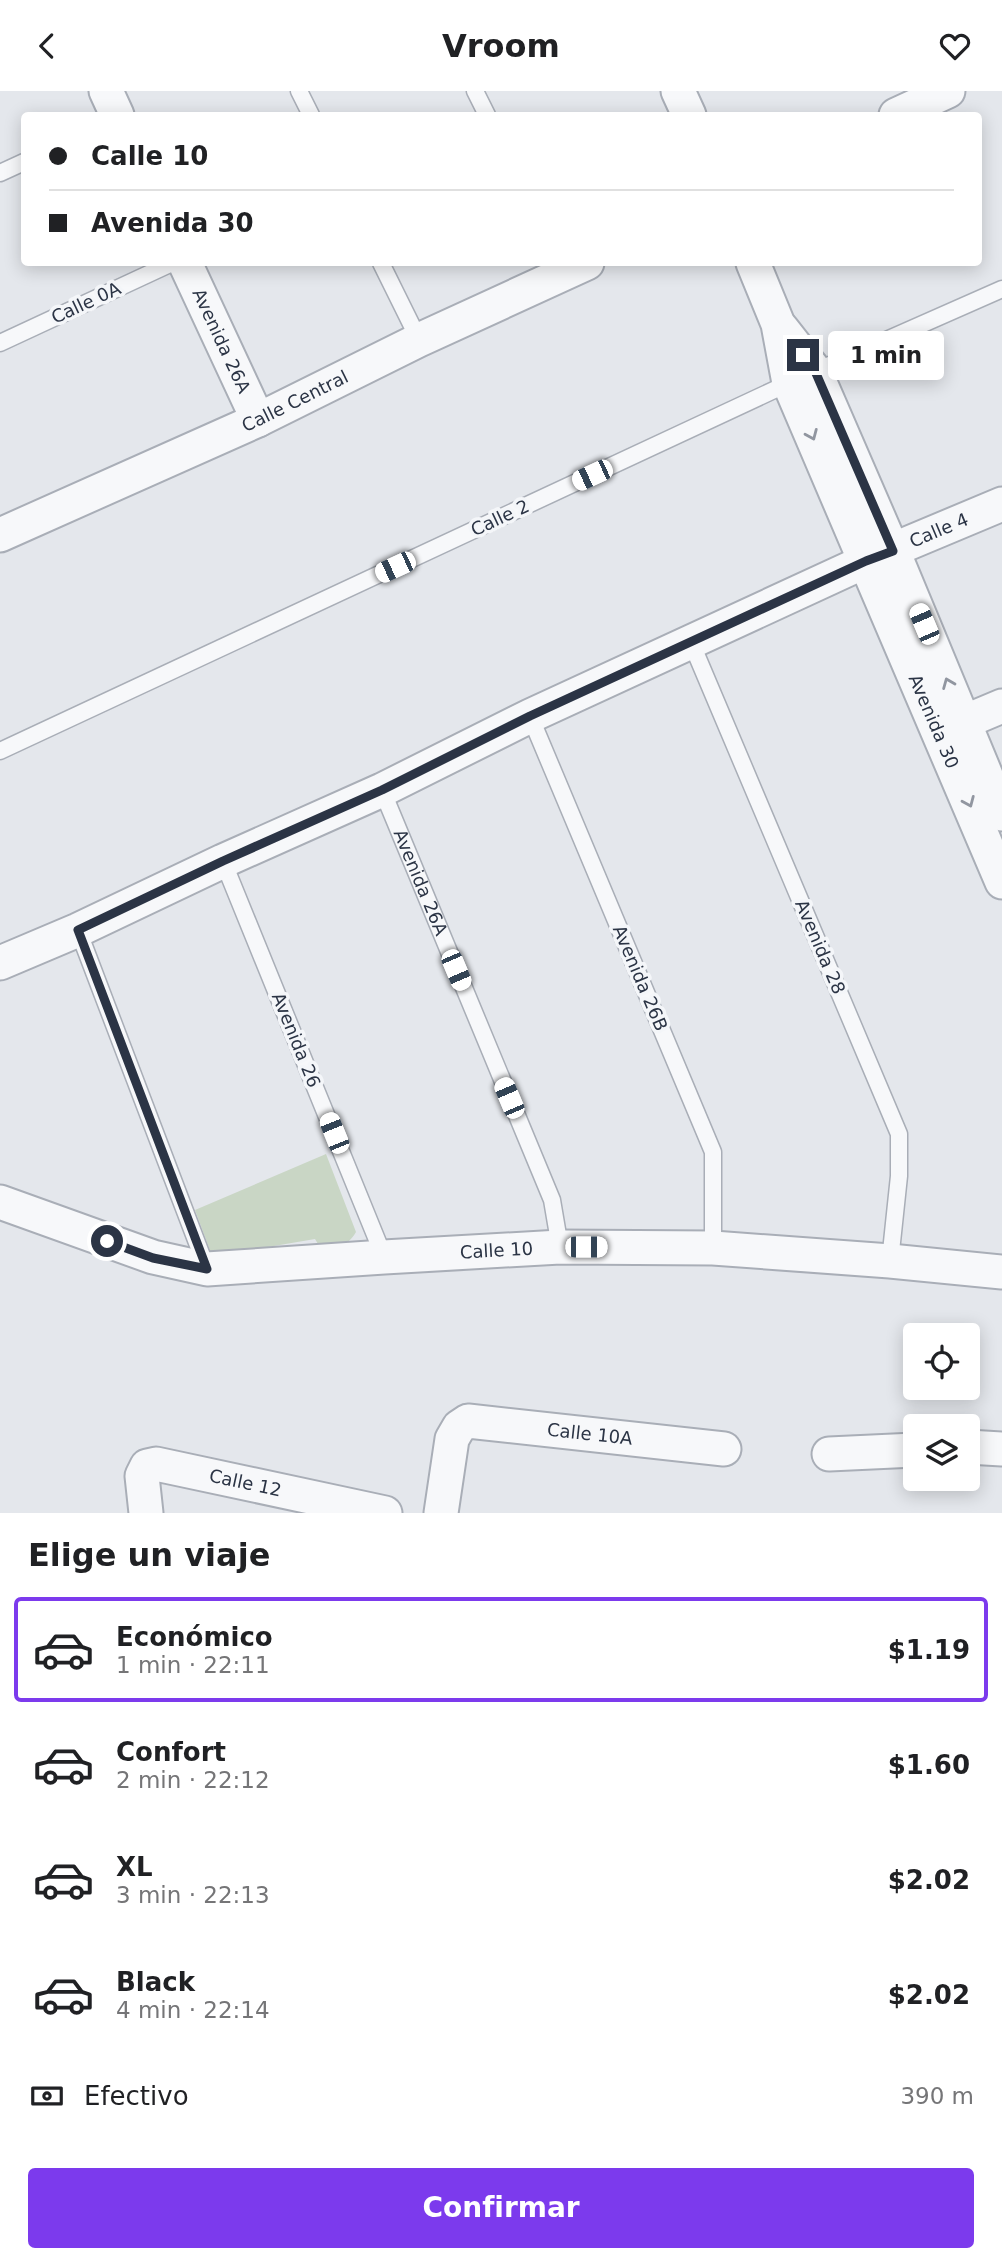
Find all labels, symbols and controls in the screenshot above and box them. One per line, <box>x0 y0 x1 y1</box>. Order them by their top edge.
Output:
icon: back <box>28 27 66 65</box>
text: Vroom <box>442 27 560 65</box>
icon: heart <box>936 27 974 65</box>
text: Calle 10 <box>91 141 208 171</box>
text: Avenida 30 <box>91 208 254 238</box>
street label: Calle 0A <box>48 277 124 328</box>
street label: Avenida 26A <box>188 285 255 397</box>
callout: 1 min <box>828 331 943 379</box>
route end <box>787 339 819 371</box>
text: 1 min <box>850 342 922 368</box>
street label: Calle Central <box>238 366 352 436</box>
one-way arrow <box>804 428 818 441</box>
car <box>569 457 616 493</box>
street label: Calle 2 <box>467 495 532 540</box>
street label: Calle 4 <box>906 508 971 552</box>
car <box>372 549 419 585</box>
car <box>907 601 942 647</box>
street label: Avenida 30 <box>905 671 963 772</box>
one-way arrow <box>942 677 956 690</box>
one-way arrow <box>961 795 975 808</box>
street label: Avenida 26A <box>389 826 452 939</box>
street label: Avenida 28 <box>791 896 850 997</box>
street label: Avenida 26B <box>609 922 672 1034</box>
car <box>439 947 474 993</box>
street label: Avenida 26 <box>268 989 325 1090</box>
car <box>492 1075 527 1121</box>
car <box>317 1110 352 1156</box>
route start <box>91 1225 123 1257</box>
car <box>566 1237 608 1258</box>
street label: Calle 10 <box>459 1238 534 1263</box>
map controls <box>903 1323 980 1491</box>
button: locate <box>903 1323 980 1400</box>
button: layers <box>903 1414 980 1491</box>
street label: Calle 10A <box>546 1419 634 1449</box>
street label: Calle 12 <box>207 1465 284 1501</box>
text: Elige un viaje <box>28 1536 270 1574</box>
icon: car <box>32 1618 95 1681</box>
text: Económico <box>116 1622 273 1652</box>
text: $1.19 <box>888 1635 970 1665</box>
text: 1 min · 22:11 <box>116 1652 270 1678</box>
icon: car <box>32 1733 95 1796</box>
text: Confort <box>116 1737 226 1767</box>
text: $1.60 <box>888 1750 970 1780</box>
text: 2 min · 22:12 <box>116 1767 270 1793</box>
icon: car <box>32 1848 95 1911</box>
text: XL <box>116 1852 153 1882</box>
text: $2.02 <box>888 1865 970 1895</box>
text: 3 min · 22:13 <box>116 1882 270 1908</box>
icon: car <box>32 1963 95 2026</box>
text: Black <box>116 1967 195 1997</box>
text: $2.02 <box>888 1980 970 2010</box>
text: 4 min · 22:14 <box>116 1997 270 2023</box>
icon: cash <box>28 2077 66 2115</box>
text: Efectivo <box>84 2081 189 2111</box>
text: 390 m <box>900 2083 974 2109</box>
button: Confirmar <box>28 2168 974 2248</box>

